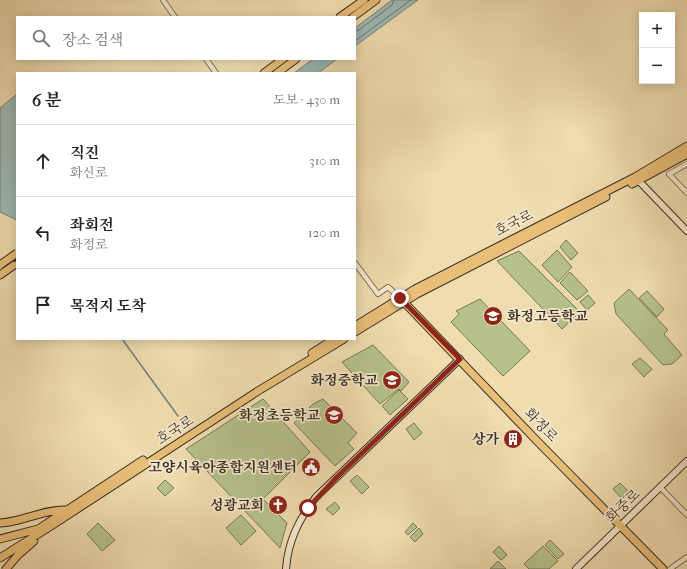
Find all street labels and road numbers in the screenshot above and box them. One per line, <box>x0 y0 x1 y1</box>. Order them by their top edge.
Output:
street label: 호국로 <box>492 206 536 240</box>
street label: 화정로 <box>521 405 562 446</box>
street label: 호국로 <box>153 412 197 448</box>
street label: 화중로 <box>603 485 644 526</box>

